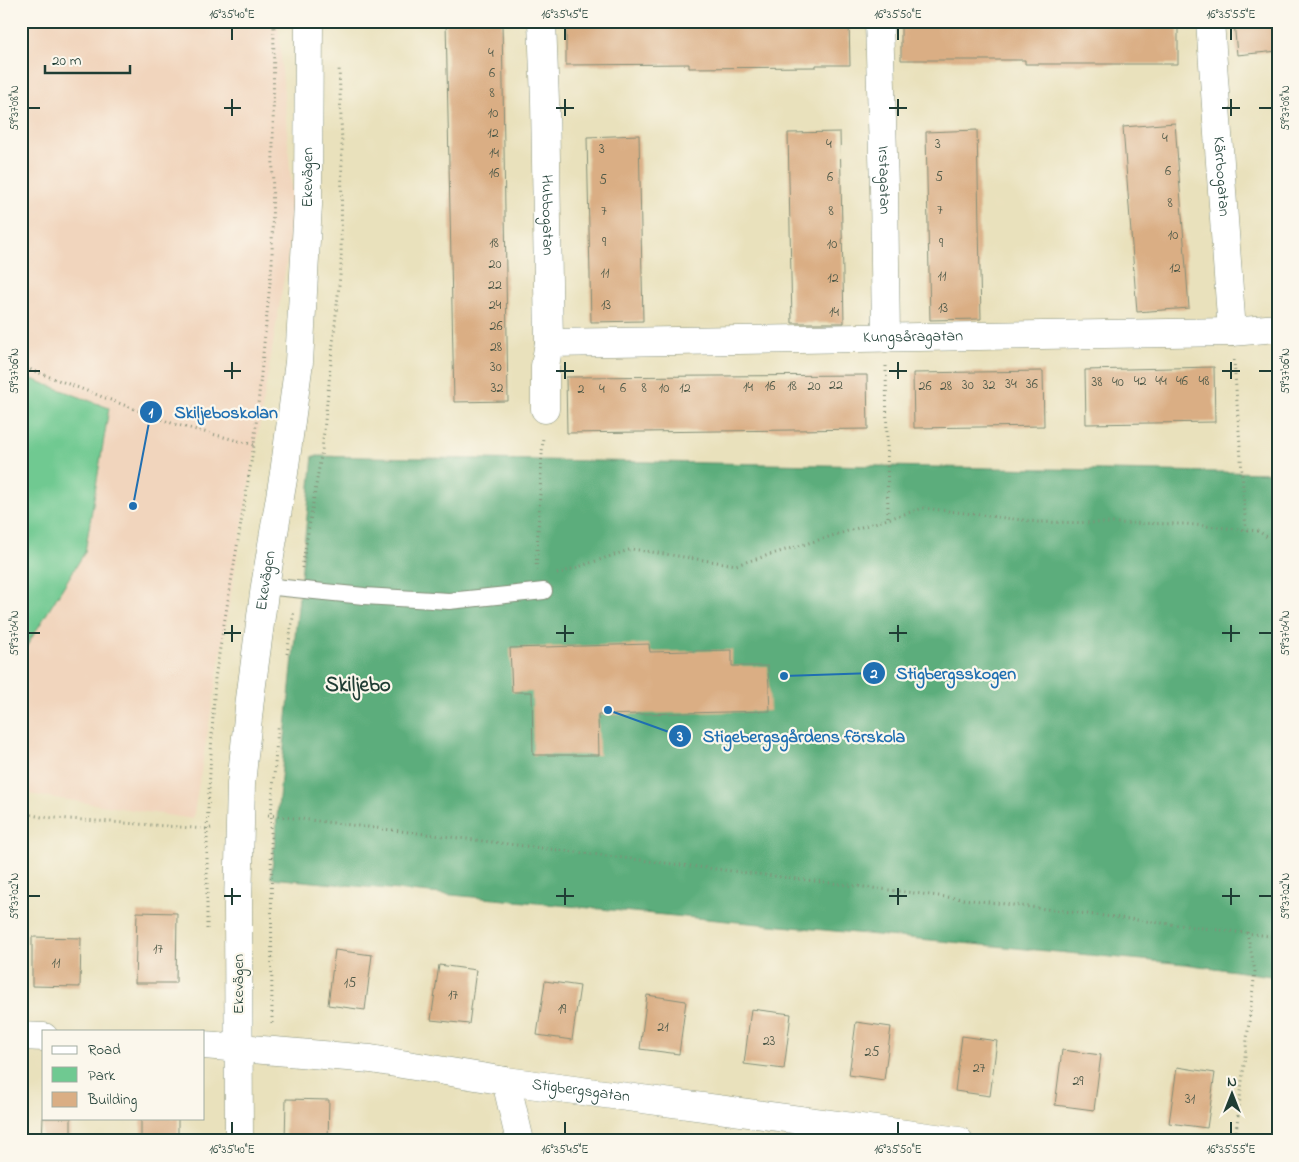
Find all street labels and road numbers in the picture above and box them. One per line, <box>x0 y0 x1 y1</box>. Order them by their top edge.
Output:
street label: Kärrbogatan <box>1206 136 1236 218</box>
street label: Irstagatan <box>871 145 896 215</box>
street label: Ekevägen <box>296 147 320 208</box>
street label: Hubbogatan <box>534 174 560 256</box>
street label: Kungsåragatan <box>863 324 963 350</box>
street label: Ekevägen <box>250 549 283 612</box>
street label: Ekevägen <box>227 954 251 1014</box>
street label: Stigbergsgatan <box>530 1073 632 1109</box>

